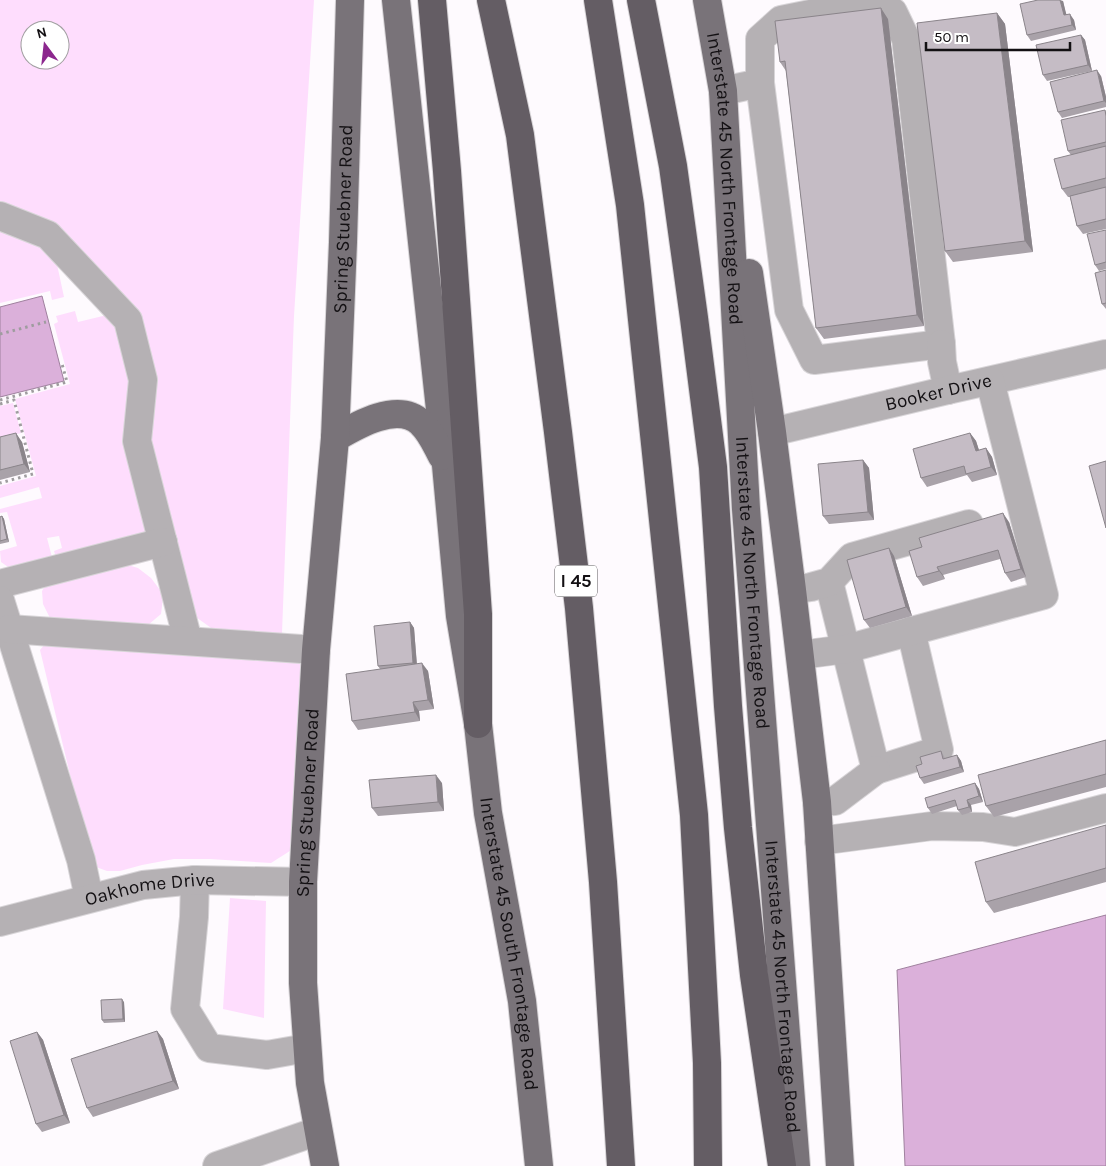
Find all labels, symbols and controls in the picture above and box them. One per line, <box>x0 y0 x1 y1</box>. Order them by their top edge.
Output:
north arrow <box>20 20 70 70</box>
scale bar <box>926 20 1070 52</box>
text: N <box>35 23 49 42</box>
text: 50 m <box>934 28 969 46</box>
street label: Interstate 45 North Frontage Road <box>702 31 747 326</box>
street label: Spring Stuebner Road <box>329 124 357 314</box>
street label: Booker Drive <box>883 369 994 416</box>
street label: Interstate 45 North Frontage Road <box>731 435 774 730</box>
road number: I 45 <box>555 566 597 596</box>
street label: Spring Stuebner Road <box>292 708 324 897</box>
street label: Interstate 45 South Frontage Road <box>475 796 542 1092</box>
street label: Interstate 45 North Frontage Road <box>760 839 804 1134</box>
street label: Oakhome Drive <box>83 869 215 911</box>

